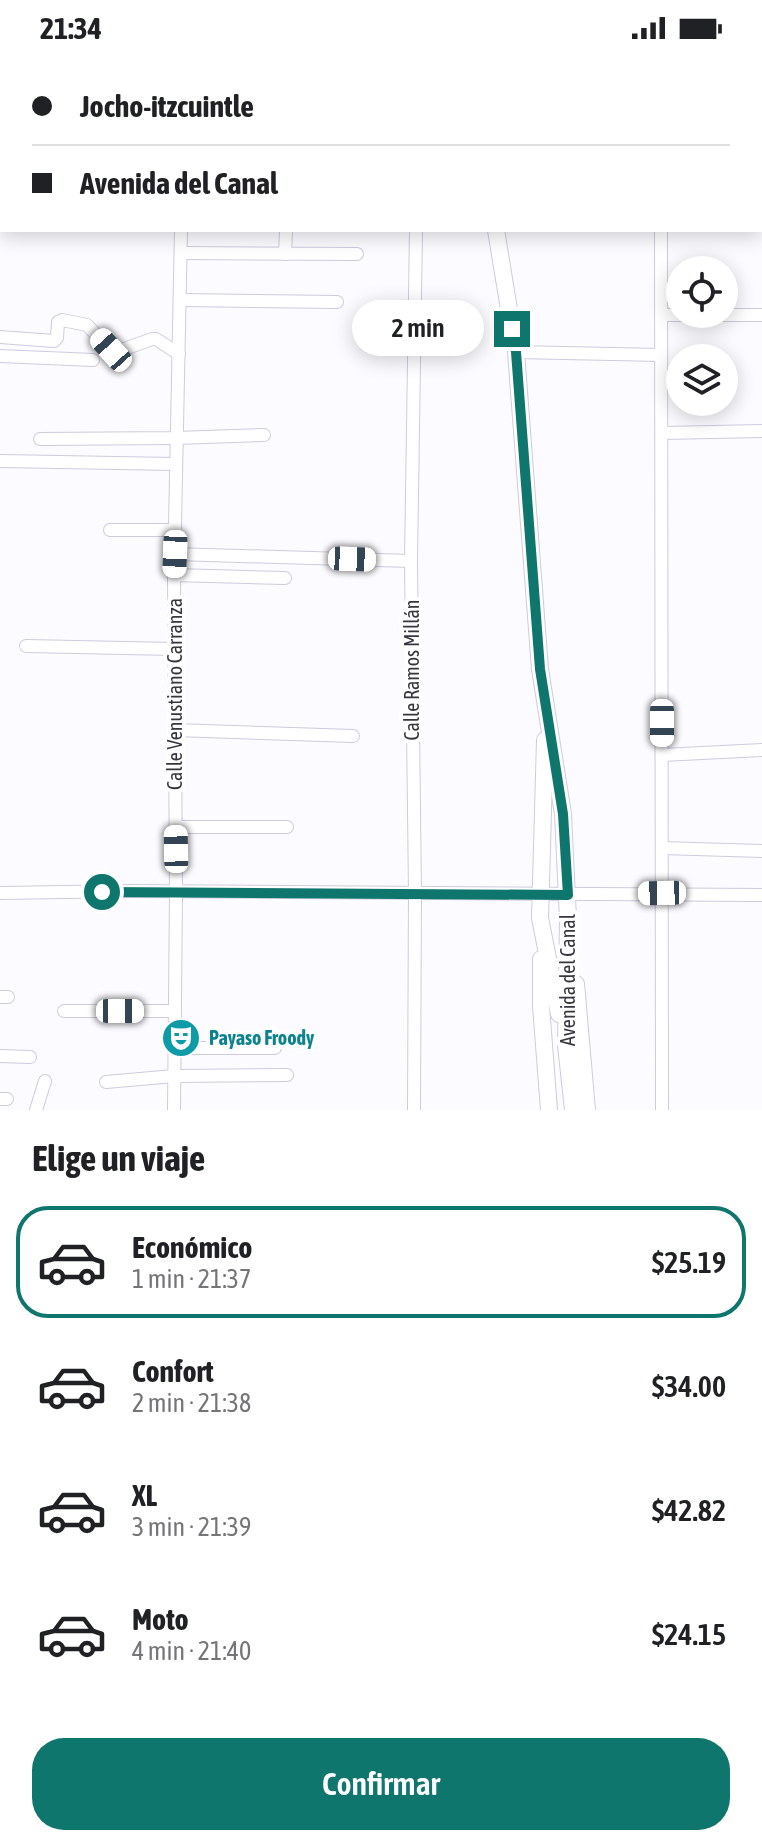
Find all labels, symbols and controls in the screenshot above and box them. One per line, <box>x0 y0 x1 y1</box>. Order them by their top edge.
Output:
text: 21:34 <box>40 11 102 45</box>
text: Jocho-itzcuintle <box>80 89 254 123</box>
text: Avenida del Canal <box>80 166 278 200</box>
map controls <box>666 256 738 416</box>
button: locate <box>666 256 738 328</box>
callout: 2 min <box>352 301 484 357</box>
route end <box>494 311 530 347</box>
text: 2 min <box>391 313 445 343</box>
car <box>86 324 136 376</box>
button: layers <box>666 344 738 416</box>
car <box>162 530 188 578</box>
car <box>328 546 376 572</box>
street label: Calle Venustiano Carranza <box>163 598 186 790</box>
street label: Calle Ramos Millán <box>400 599 423 741</box>
car <box>650 699 674 747</box>
car <box>164 825 188 873</box>
route start <box>84 874 120 910</box>
car <box>638 881 686 905</box>
street label: Avenida del Canal <box>556 913 579 1046</box>
car <box>96 999 144 1023</box>
theatre icon: Payaso Froody <box>160 1017 202 1059</box>
place label: Payaso Froody <box>209 1026 315 1049</box>
text: Elige un viaje <box>32 1137 205 1179</box>
icon: car <box>36 1226 108 1298</box>
text: Económico <box>132 1230 252 1264</box>
text: $25.19 <box>652 1245 726 1279</box>
text: 1 min · 21:37 <box>132 1264 251 1294</box>
icon: car <box>36 1350 108 1422</box>
text: Confort <box>132 1354 214 1388</box>
text: $34.00 <box>652 1369 726 1403</box>
text: 2 min · 21:38 <box>132 1388 251 1418</box>
icon: car <box>36 1474 108 1546</box>
text: XL <box>132 1478 157 1512</box>
text: $42.82 <box>652 1493 726 1527</box>
text: 3 min · 21:39 <box>132 1512 251 1542</box>
icon: car <box>36 1598 108 1670</box>
text: Moto <box>132 1602 189 1636</box>
text: $24.15 <box>652 1617 726 1651</box>
text: 4 min · 21:40 <box>132 1636 251 1666</box>
button: Confirmar <box>32 1738 730 1830</box>

